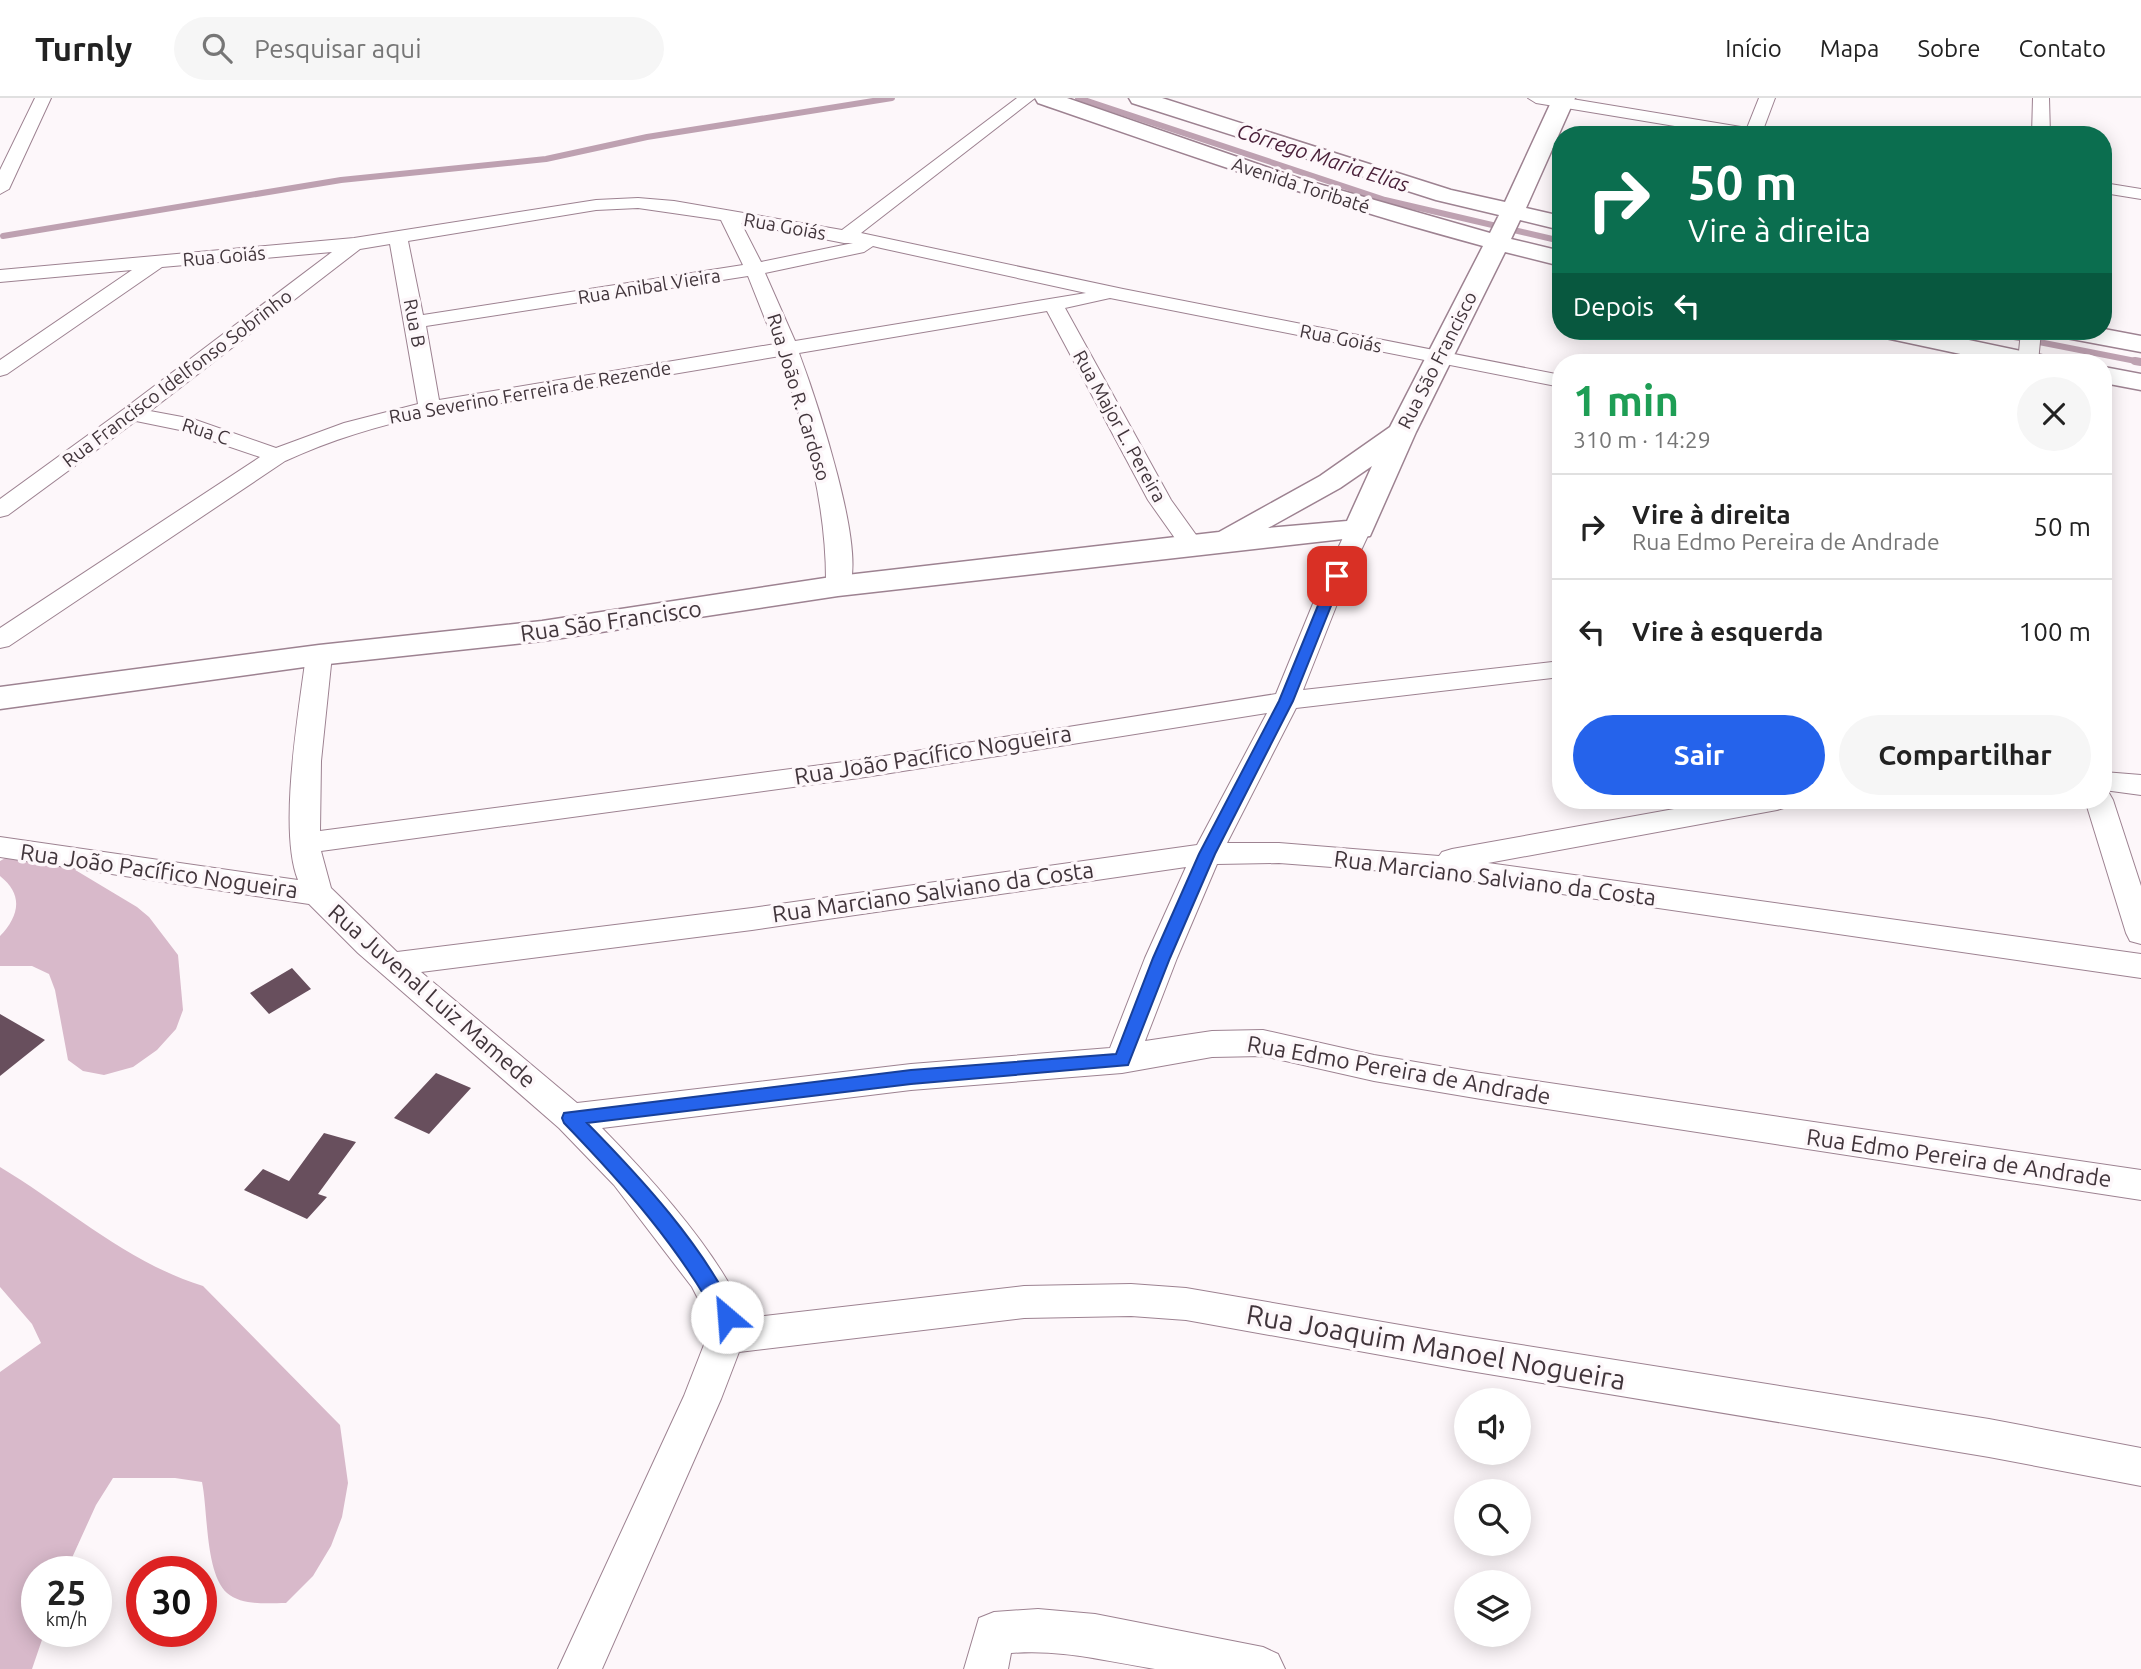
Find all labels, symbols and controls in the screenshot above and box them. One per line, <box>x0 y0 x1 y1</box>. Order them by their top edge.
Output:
search box <box>174 17 664 80</box>
icon: search <box>198 29 236 67</box>
text: Turnly <box>35 30 132 67</box>
text: Pesquisar aqui <box>254 34 422 63</box>
text: Início <box>1725 35 1782 62</box>
text: Mapa <box>1820 35 1879 62</box>
text: Sobre <box>1917 35 1980 62</box>
text: Contato <box>2018 35 2106 62</box>
water label: Córrego Maria Elias <box>1234 118 1413 196</box>
street label: Avenida Toribaté <box>1229 152 1373 218</box>
icon: right <box>1573 154 1664 245</box>
text: 50 m <box>1688 154 1797 209</box>
street label: Rua Goiás <box>742 208 828 244</box>
text: Vire à direita <box>1688 212 1871 248</box>
street label: Rua Goiás <box>182 241 266 271</box>
street label: Rua Anibal Vieira <box>576 264 722 308</box>
street label: Rua Francisco Idelfonso Sobrinho <box>58 285 296 471</box>
icon: left <box>1668 287 1706 325</box>
street label: Rua São Francisco <box>1393 288 1481 432</box>
text: Depois <box>1573 292 1654 321</box>
street label: Rua B <box>400 297 430 349</box>
street label: Rua João R. Cardoso <box>763 311 835 483</box>
street label: Rua Goiás <box>1298 319 1384 357</box>
street label: Rua Major L. Pereira <box>1069 346 1171 506</box>
street label: Rua Severino Ferreira de Rezende <box>387 356 673 428</box>
text: 1 min <box>1573 377 1679 424</box>
button: close <box>2017 377 2091 451</box>
street label: Rua C <box>180 413 233 449</box>
text: 310 m · 14:29 <box>1573 427 1711 452</box>
text: Vire à direita <box>1632 500 1791 529</box>
icon: right <box>1573 508 1611 546</box>
text: 50 m <box>2033 512 2091 541</box>
text: Rua Edmo Pereira de Andrade <box>1632 529 1940 554</box>
pin <box>1307 546 1367 606</box>
icon: arrive <box>1318 557 1356 595</box>
street label: Rua São Francisco <box>519 595 703 646</box>
icon: left <box>1573 613 1611 651</box>
text: Vire à esquerda <box>1632 617 1823 646</box>
text: 100 m <box>2019 617 2091 646</box>
button: Sair <box>1573 715 1825 795</box>
button: Compartilhar <box>1839 715 2091 795</box>
street label: Rua João Pacífico Nogueira <box>793 720 1073 789</box>
street label: Rua João Pacífico Nogueira <box>19 839 300 902</box>
street label: Rua Marciano Salviano da Costa <box>1333 845 1658 910</box>
street label: Rua Marciano Salviano da Costa <box>771 857 1095 926</box>
street label: Rua Juvenal Luiz Mamede <box>324 899 541 1092</box>
street label: Rua Edmo Pereira de Andrade <box>1245 1030 1553 1109</box>
street label: Rua Edmo Pereira de Andrade <box>1805 1124 2113 1191</box>
position arrow <box>690 1280 764 1354</box>
street label: Rua Joaquim Manoel Nogueira <box>1244 1298 1628 1395</box>
map controls <box>1454 1388 1531 1647</box>
button: sound <box>1454 1388 1531 1465</box>
button: search <box>1454 1479 1531 1556</box>
speed limit sign: 30 <box>126 1556 217 1647</box>
button: layers <box>1454 1570 1531 1647</box>
text: 25 <box>47 1572 86 1612</box>
text: km/h <box>46 1609 87 1629</box>

